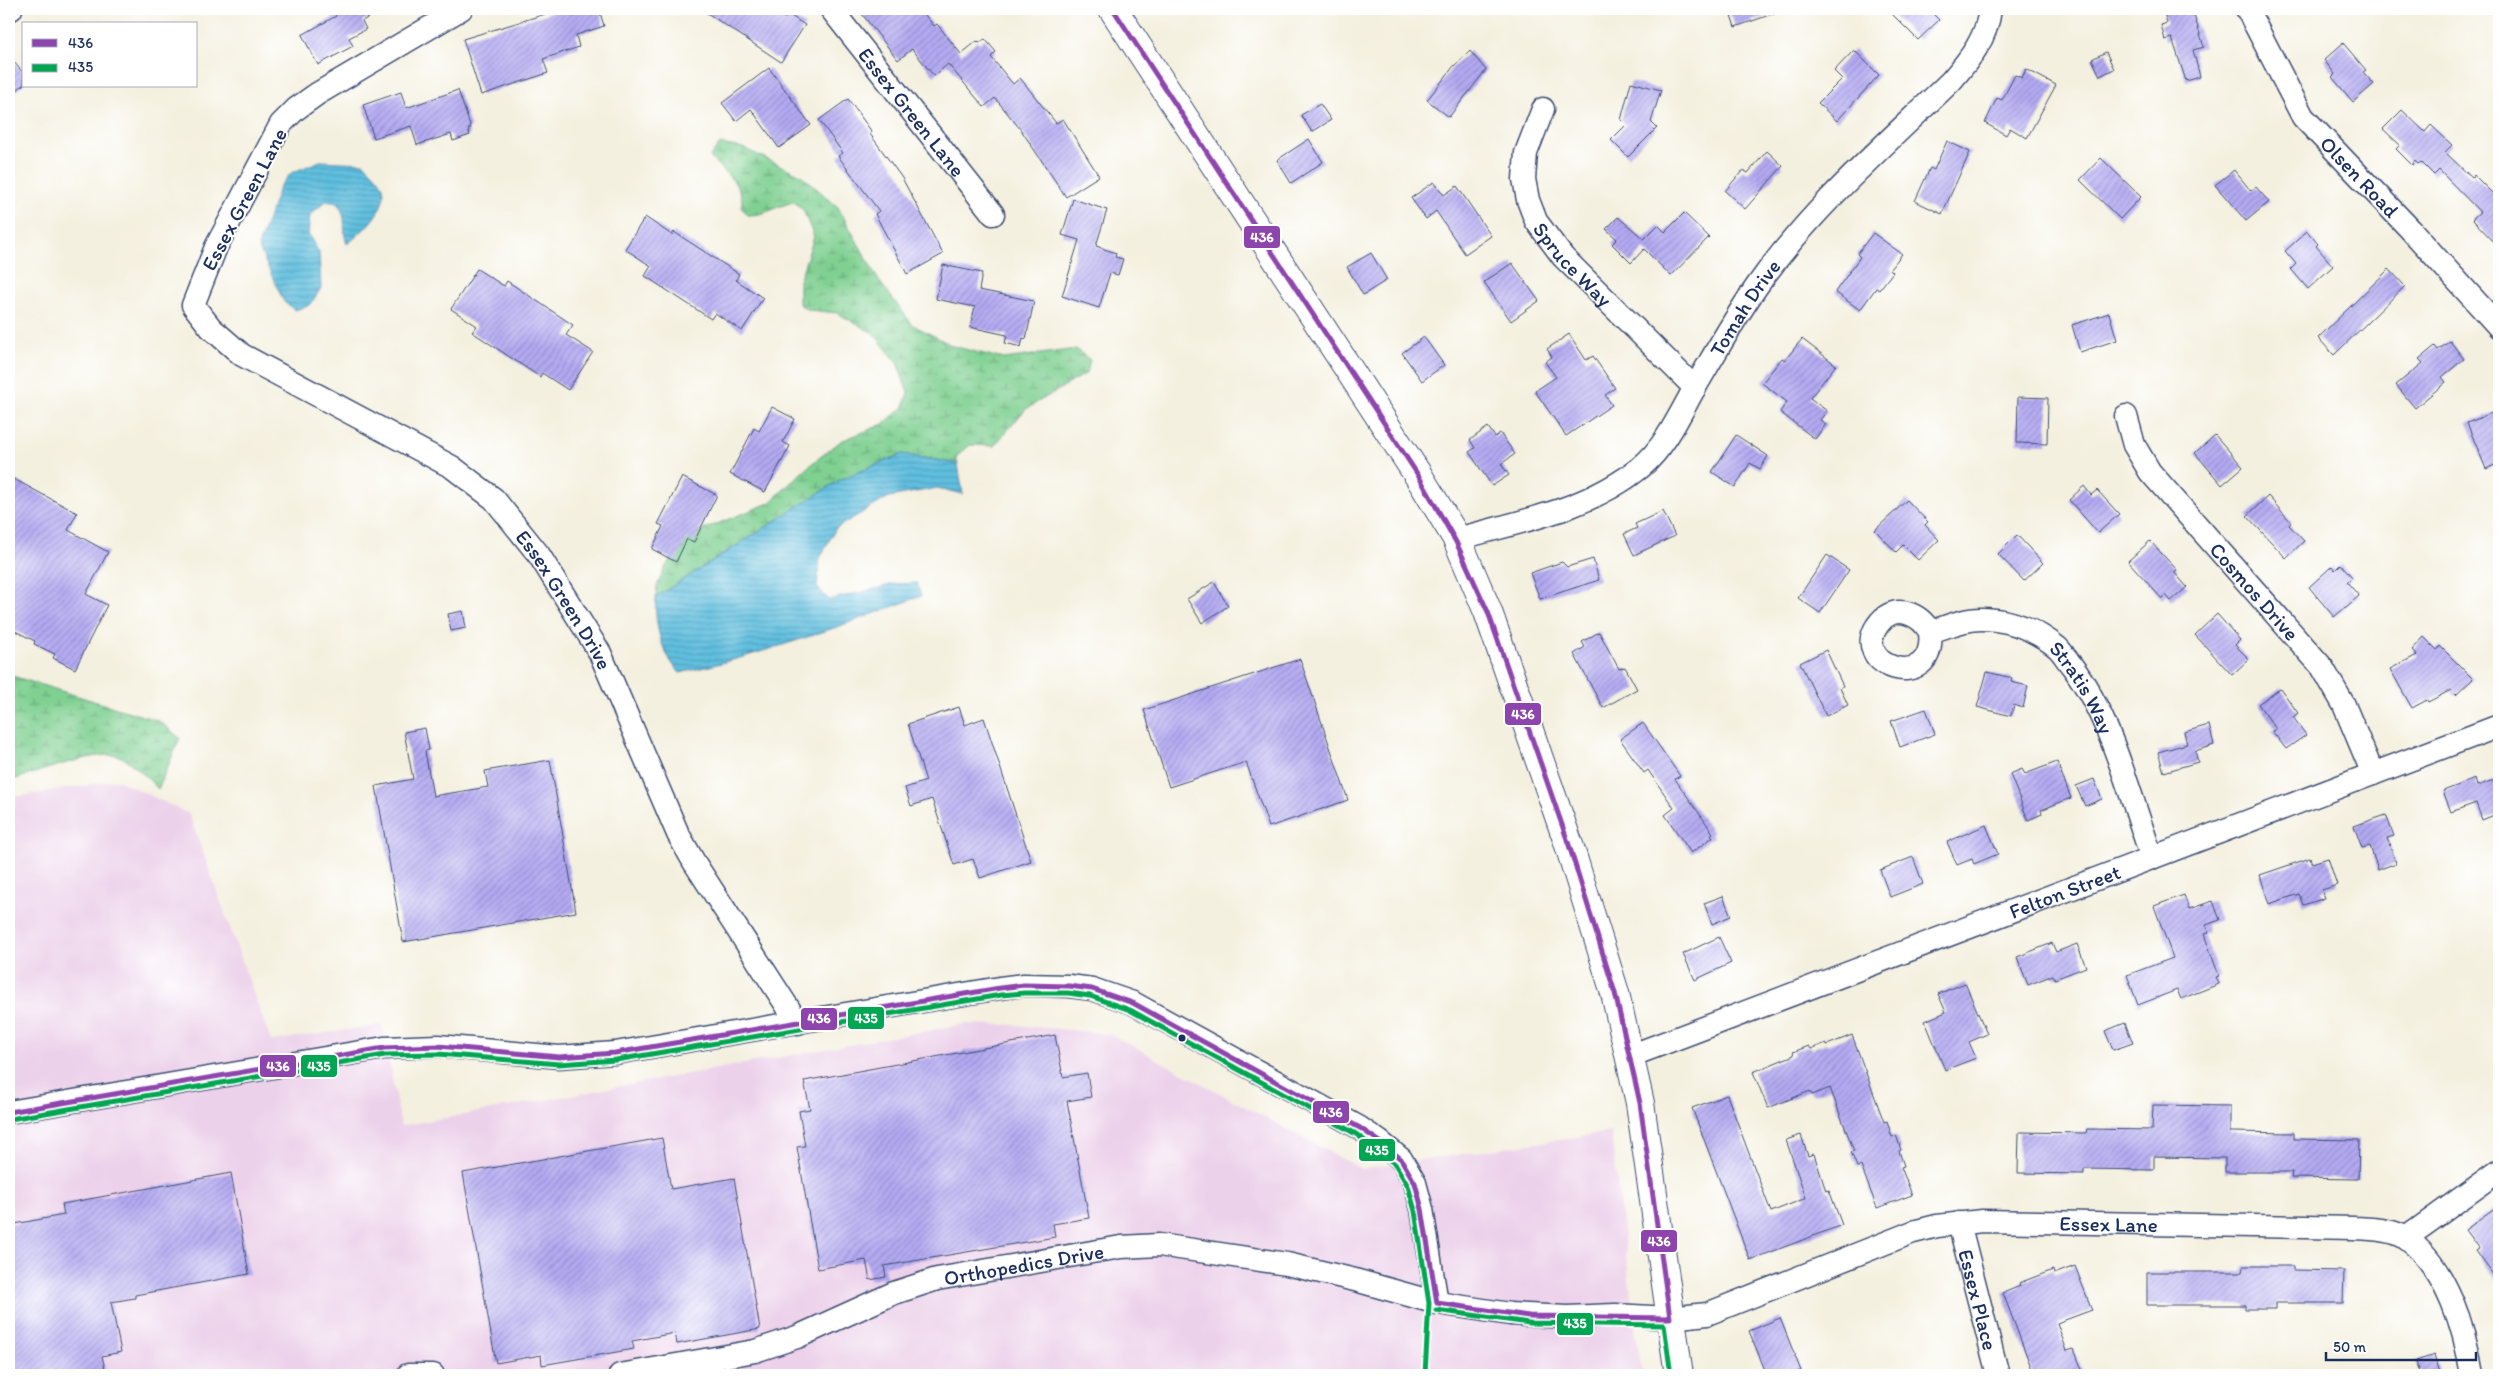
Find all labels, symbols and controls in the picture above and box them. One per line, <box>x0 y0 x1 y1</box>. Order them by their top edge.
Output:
legend <box>22 22 198 88</box>
text: 436 <box>68 34 93 52</box>
street label: Essex Green Lane <box>853 42 971 181</box>
text: 435 <box>68 58 93 76</box>
street label: Essex Green Lane <box>196 124 292 274</box>
street label: Olsen Road <box>2315 131 2405 223</box>
street label: Spruce Way <box>1528 217 1618 312</box>
line badge: 436 <box>1243 225 1281 249</box>
text: 436 <box>1250 229 1274 246</box>
street label: Tomah Drive <box>1704 254 1785 360</box>
street label: Essex Green Drive <box>511 524 618 673</box>
street label: Cosmos Drive <box>2205 537 2305 645</box>
street label: Stratis Way <box>2045 635 2120 737</box>
line badge: 436 <box>1504 702 1542 726</box>
text: 436 <box>1511 706 1535 723</box>
street label: Felton Street <box>2006 858 2124 923</box>
line badge: 435 <box>847 1006 885 1030</box>
line badge: 436 <box>800 1007 838 1031</box>
text: 436 <box>807 1010 831 1027</box>
text: 435 <box>854 1010 878 1027</box>
unlabelled marker <box>1177 1033 1187 1043</box>
line badge: 436 <box>259 1054 297 1078</box>
line badge: 435 <box>300 1054 338 1078</box>
text: 436 <box>266 1058 290 1075</box>
text: 435 <box>307 1058 331 1075</box>
line badge: 436 <box>1312 1100 1350 1124</box>
text: 436 <box>1319 1104 1343 1121</box>
line badge: 435 <box>1358 1138 1396 1162</box>
text: 435 <box>1365 1142 1389 1159</box>
street label: Essex Lane <box>2059 1210 2158 1237</box>
line badge: 436 <box>1640 1229 1678 1253</box>
text: 436 <box>1647 1233 1671 1250</box>
street label: Orthopedics Drive <box>942 1238 1106 1290</box>
street label: Essex Place <box>1954 1246 2004 1353</box>
line badge: 435 <box>1556 1312 1594 1336</box>
text: 435 <box>1563 1315 1587 1332</box>
scale bar <box>2326 1329 2476 1361</box>
text: 50 m <box>2333 1338 2366 1356</box>

